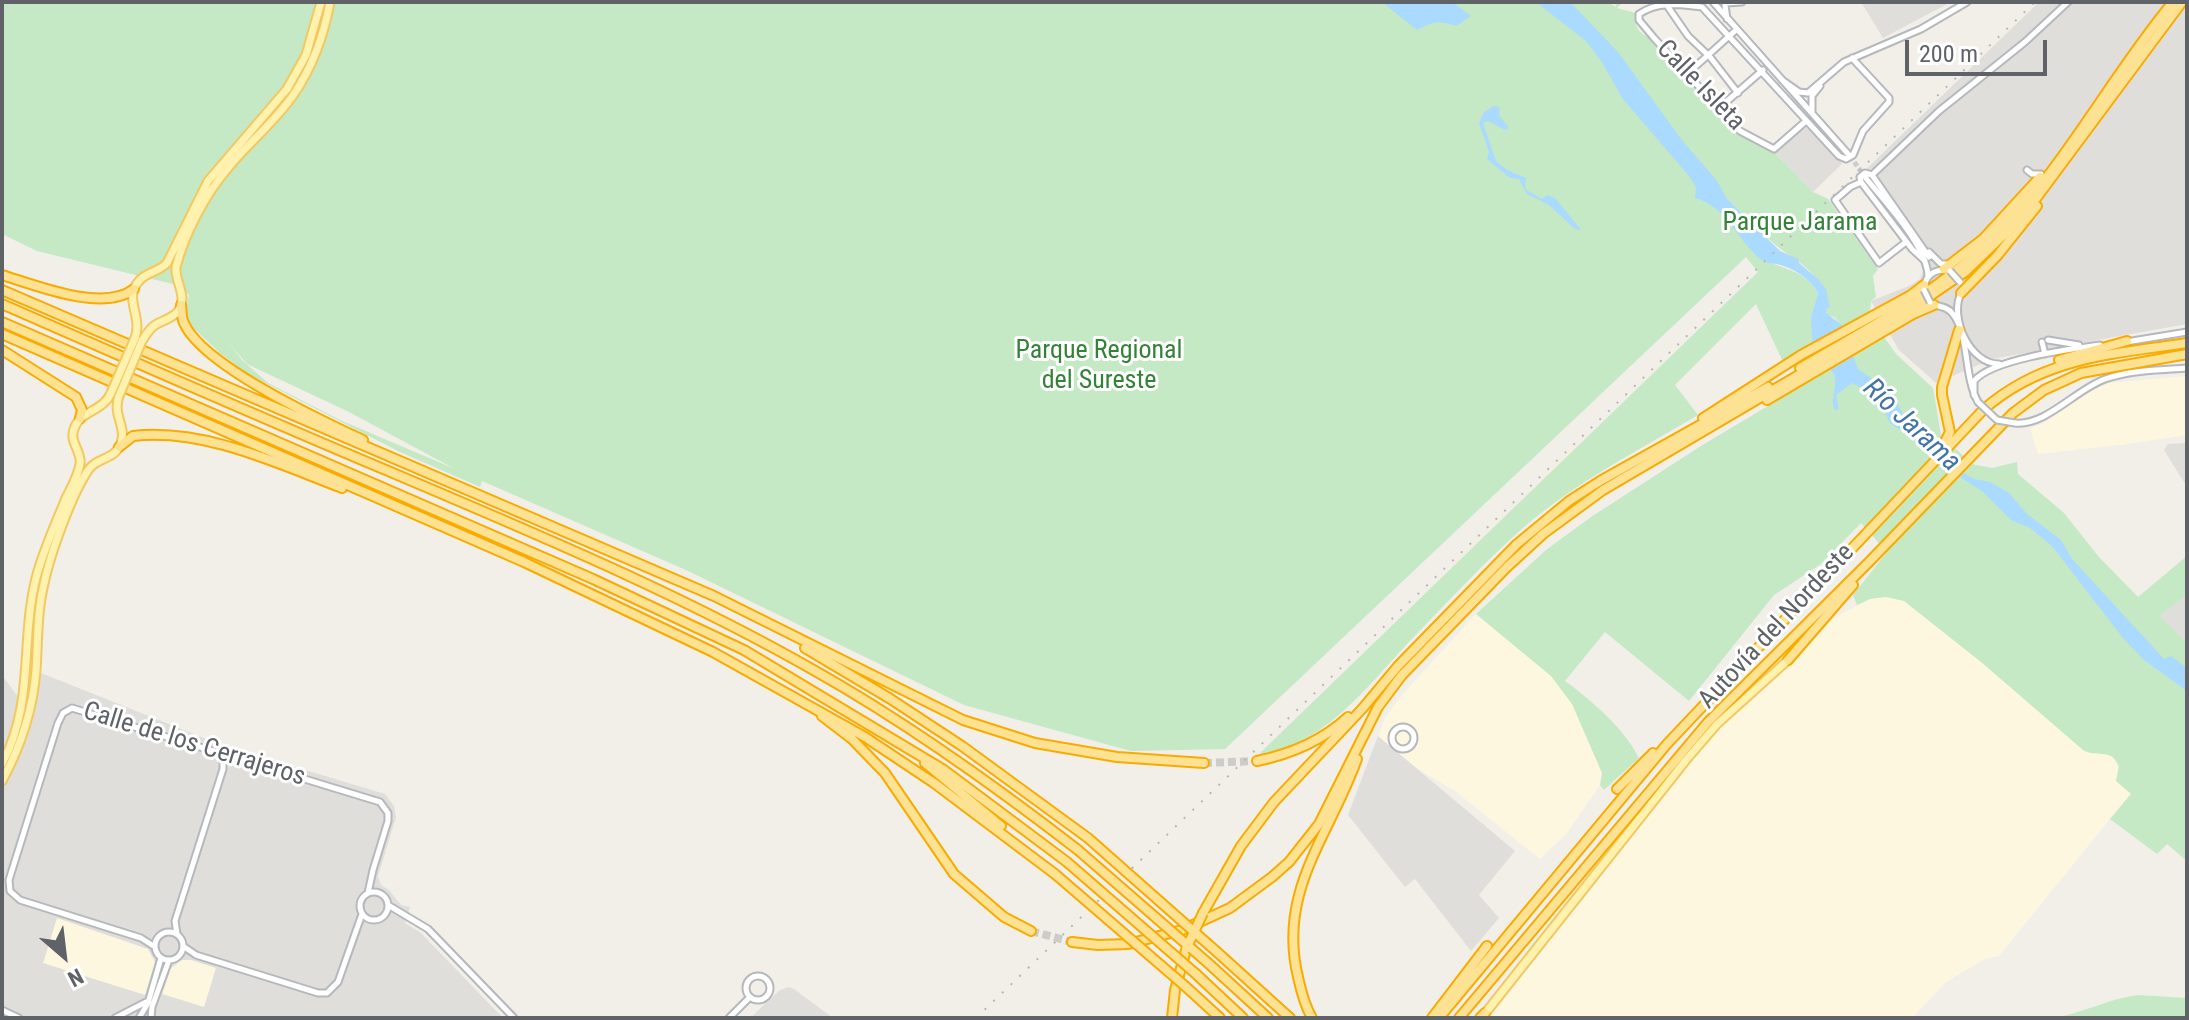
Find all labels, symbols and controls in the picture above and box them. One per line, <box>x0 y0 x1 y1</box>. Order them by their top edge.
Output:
scale bar <box>1909 24 2051 74</box>
street label: Calle Isleta <box>1649 34 1751 138</box>
text: 200 m <box>1919 40 1978 68</box>
park label: Parque Jarama <box>1722 207 1878 239</box>
park label: Parque Regional del Sureste <box>1016 335 1182 396</box>
water label: Río Jarama <box>1855 372 1967 480</box>
street label: Autovía del Nordeste <box>1693 538 1861 716</box>
street label: Calle de los Cerrajeros <box>79 696 309 794</box>
north arrow <box>24 916 104 996</box>
text: N <box>64 963 87 992</box>

